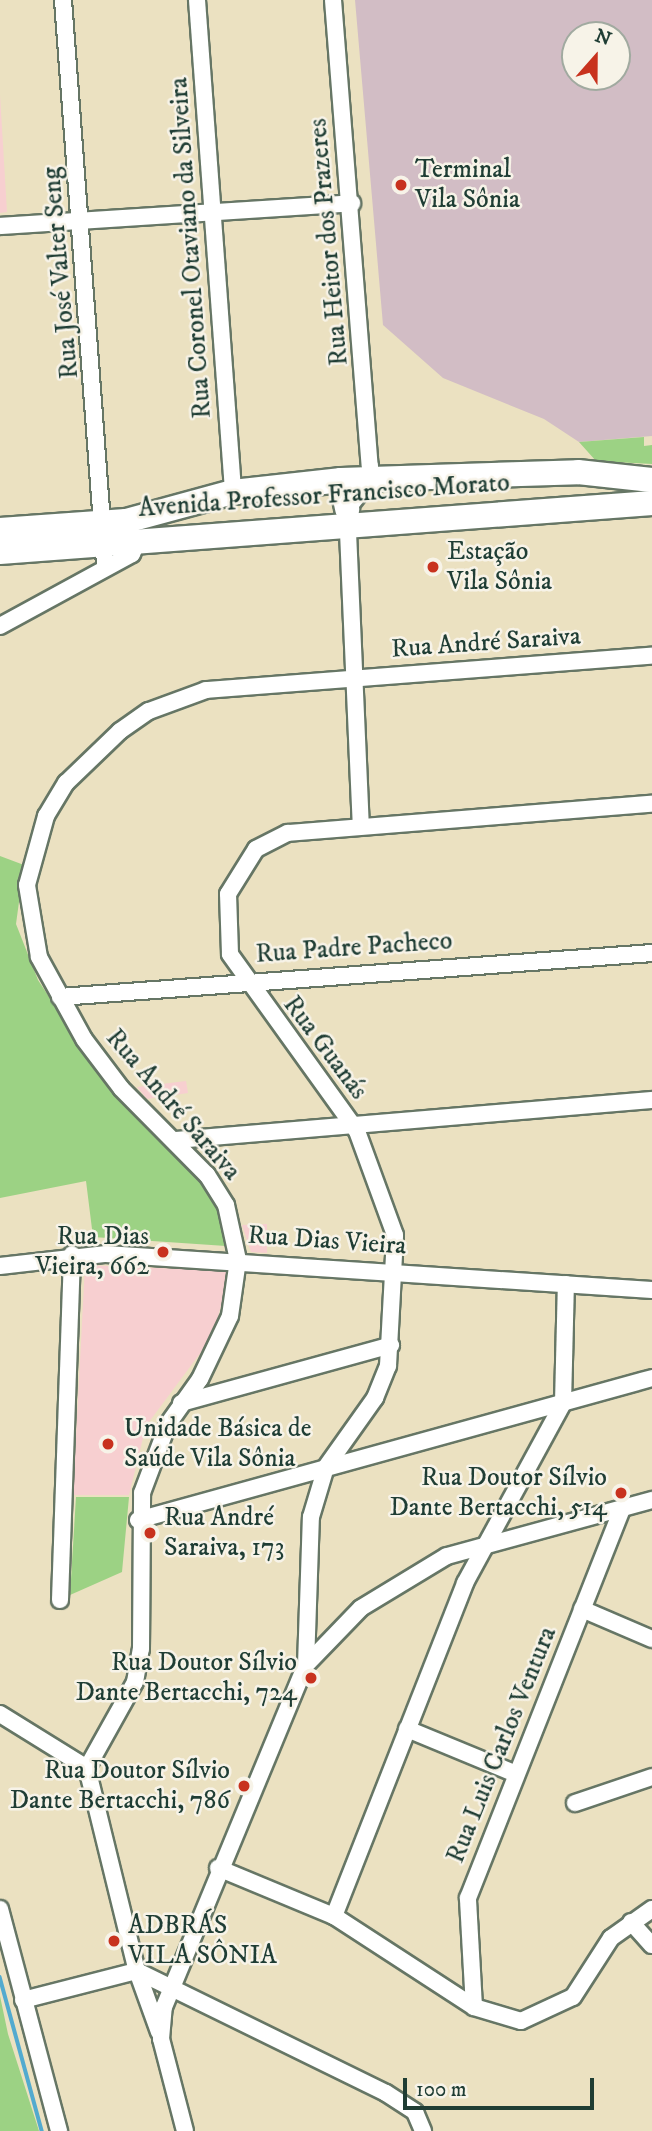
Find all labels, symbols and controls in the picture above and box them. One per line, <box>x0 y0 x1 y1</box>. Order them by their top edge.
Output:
north arrow <box>561 21 631 91</box>
text: N <box>592 24 614 51</box>
street label: Rua Coronel Otaviano da Silveira <box>164 76 218 420</box>
street label: Rua Heitor dos Prazeres <box>303 117 355 367</box>
place label: Terminal Vila Sônia <box>415 154 520 216</box>
street label: Rua José Valter Seng <box>36 166 86 380</box>
marker: Terminal Vila Sônia <box>393 177 409 193</box>
street label: Avenida Professor Francisco Morato <box>137 467 511 525</box>
place label: Estação Vila Sônia <box>447 536 552 598</box>
marker: Estação Vila Sônia <box>425 559 441 575</box>
street label: Rua André Saraiva <box>390 621 582 665</box>
street label: Rua Padre Pacheco <box>255 926 453 970</box>
street label: Rua Guanás <box>276 990 374 1106</box>
street label: Rua André Saraiva <box>99 1023 247 1187</box>
street label: Rua Dias Vieira <box>247 1220 407 1262</box>
place label: Rua Dias Vieira, 662 <box>35 1221 149 1282</box>
marker: Rua Dias Vieira, 662 <box>155 1244 171 1260</box>
place label: Unidade Básica de Saúde Vila Sônia <box>124 1413 312 1474</box>
marker: Unidade Básica de Saúde Vila Sônia <box>98 1434 118 1454</box>
place label: Rua Doutor Sílvio Dante Bertacchi, 514 <box>389 1462 607 1524</box>
marker: Rua Doutor Sílvio Dante Bertacchi, 514 <box>613 1485 629 1501</box>
place label: Rua André Saraiva, 173 <box>164 1502 284 1564</box>
marker: Rua André Saraiva, 173 <box>142 1525 158 1541</box>
street label: Rua Luis Carlos Ventura <box>440 1622 564 1868</box>
place label: Rua Doutor Sílvio Dante Bertacchi, 724 <box>75 1647 297 1708</box>
marker: Rua Doutor Sílvio Dante Bertacchi, 724 <box>303 1670 319 1686</box>
place label: Rua Doutor Sílvio Dante Bertacchi, 786 <box>10 1755 230 1816</box>
marker: Rua Doutor Sílvio Dante Bertacchi, 786 <box>236 1778 252 1794</box>
place label: ADBRÁS VILA SÔNIA <box>128 1910 277 1972</box>
marker: ADBRÁS VILA SÔNIA <box>106 1933 122 1949</box>
scale bar <box>407 2064 598 2108</box>
text: 100 m <box>416 2077 467 2103</box>

